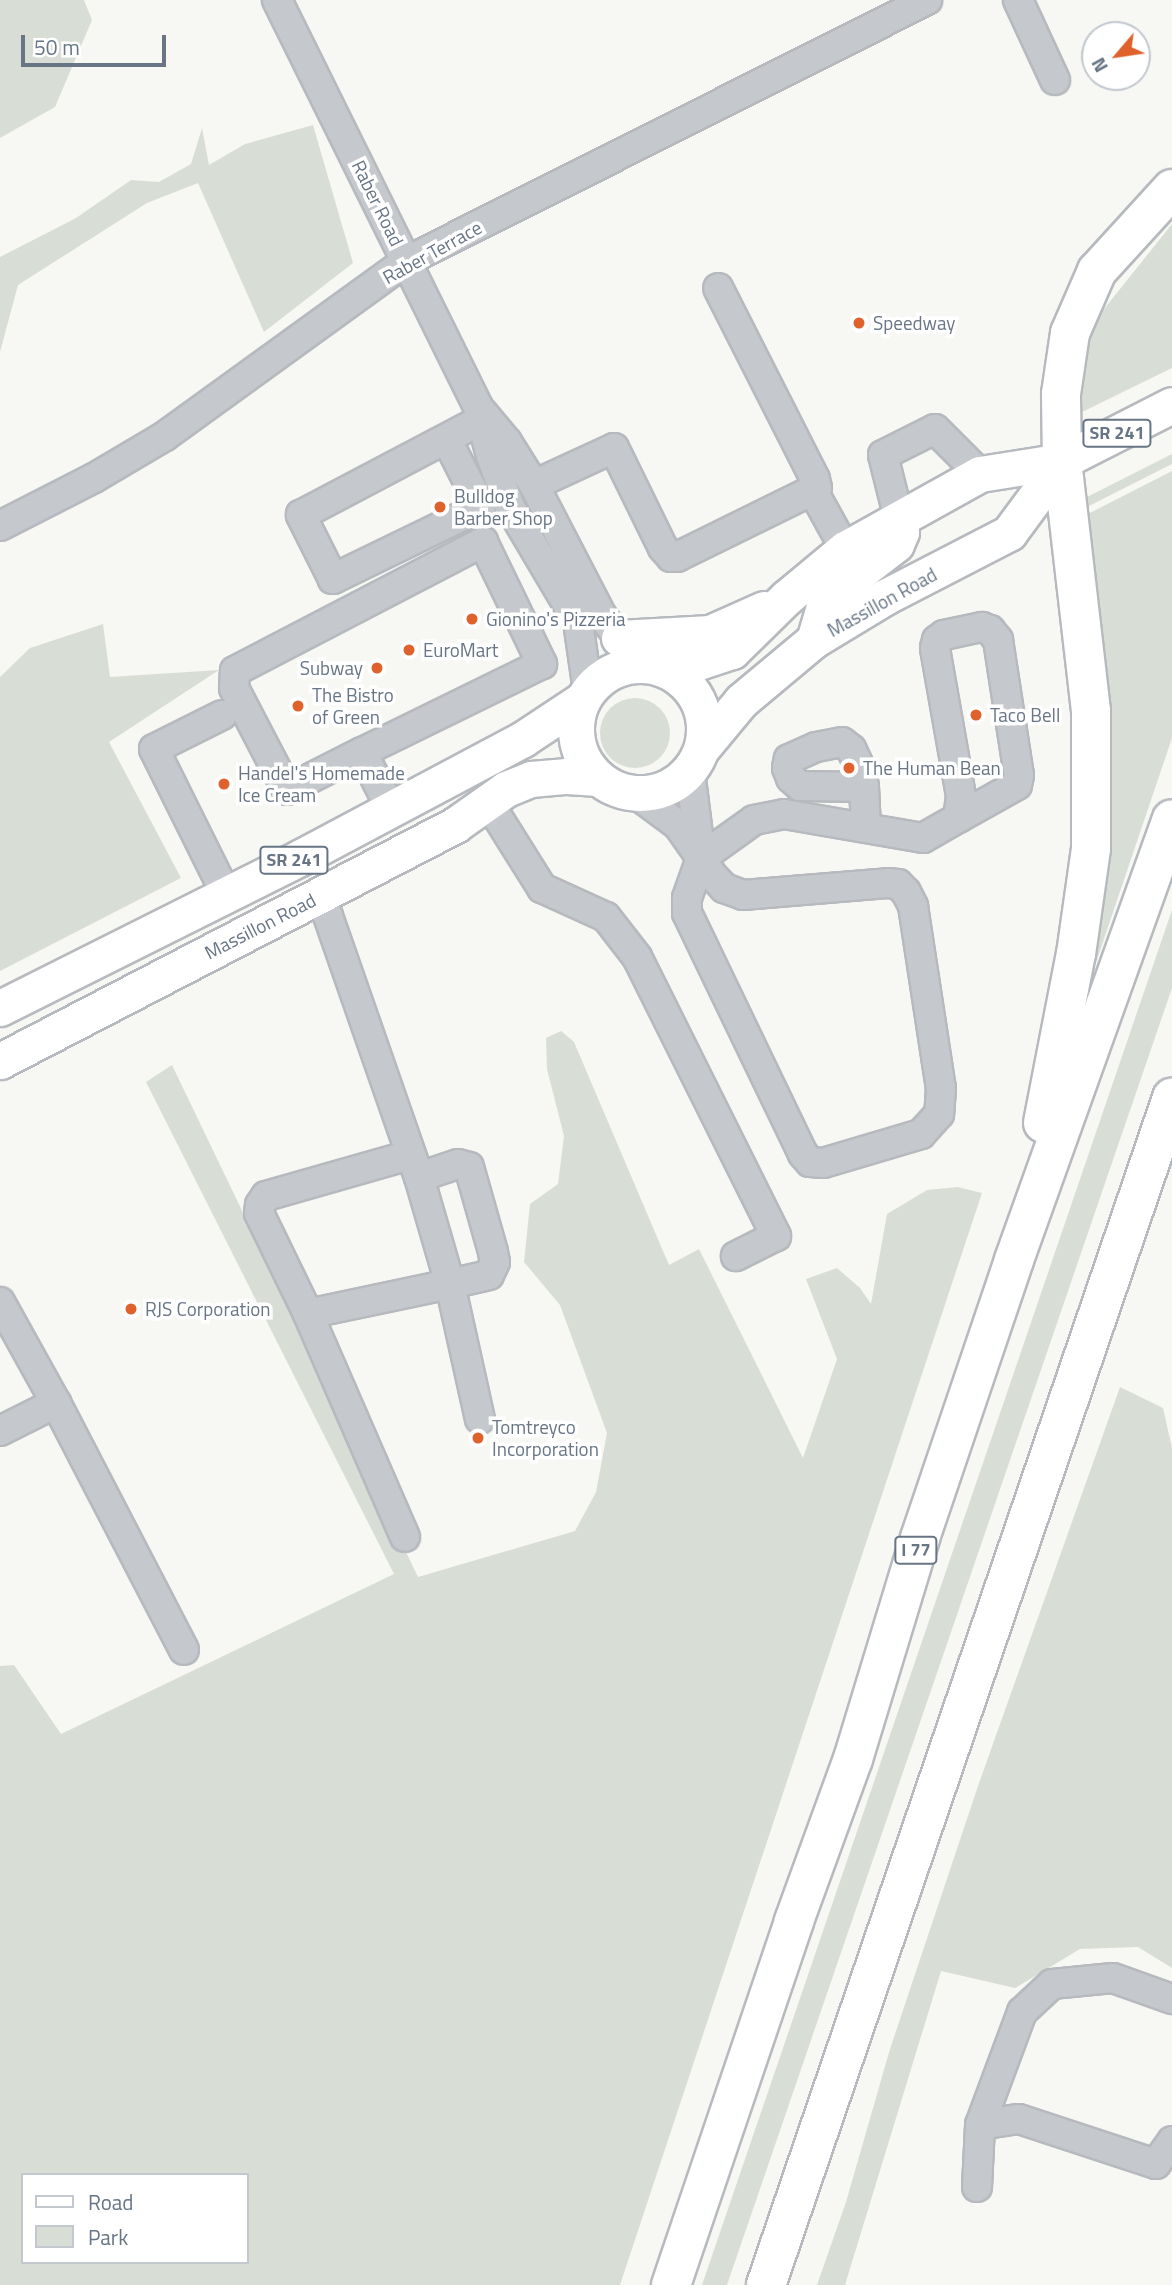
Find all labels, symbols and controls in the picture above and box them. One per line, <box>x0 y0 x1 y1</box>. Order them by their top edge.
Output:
scale bar <box>24 21 170 65</box>
north arrow <box>1081 21 1151 91</box>
text: 50 m <box>34 31 80 63</box>
text: N <box>1083 53 1115 78</box>
street label: Raber Road <box>347 156 409 250</box>
street label: Raber Terrace <box>378 215 486 289</box>
place label: Speedway <box>873 312 956 334</box>
marker: Speedway <box>851 315 867 331</box>
road number: SR 241 <box>1082 418 1152 447</box>
place label: Bulldog Barber Shop <box>454 485 553 529</box>
marker: Bulldog Barber Shop <box>432 499 448 515</box>
street label: Massillon Road <box>823 563 941 641</box>
place label: Gionino's Pizzeria <box>486 608 626 630</box>
marker: Gionino's Pizzeria <box>464 611 480 627</box>
place label: EuroMart <box>423 639 498 661</box>
marker: EuroMart <box>401 642 417 658</box>
place label: Subway <box>300 657 363 679</box>
marker: Subway <box>369 660 385 676</box>
place label: The Bistro of Green <box>312 684 394 728</box>
marker: The Bistro of Green <box>290 698 306 714</box>
place label: Taco Bell <box>990 704 1060 726</box>
marker: Taco Bell <box>968 707 984 723</box>
place label: The Human Bean <box>863 757 1001 779</box>
marker: The Human Bean <box>841 760 857 776</box>
place label: Handel's Homemade Ice Cream <box>238 762 405 806</box>
marker: Handel's Homemade Ice Cream <box>216 776 232 792</box>
road number: SR 241 <box>259 846 329 874</box>
street label: Massillon Road <box>201 888 319 964</box>
place label: RJS Corporation <box>145 1298 271 1320</box>
marker: RJS Corporation <box>123 1301 139 1317</box>
place label: Tomtreyco Incorporation <box>492 1416 599 1460</box>
marker: Tomtreyco Incorporation <box>470 1430 486 1446</box>
road number: I 77 <box>893 1535 939 1564</box>
legend <box>21 2173 248 2264</box>
text: Road <box>88 2186 133 2218</box>
text: Park <box>88 2221 128 2253</box>

